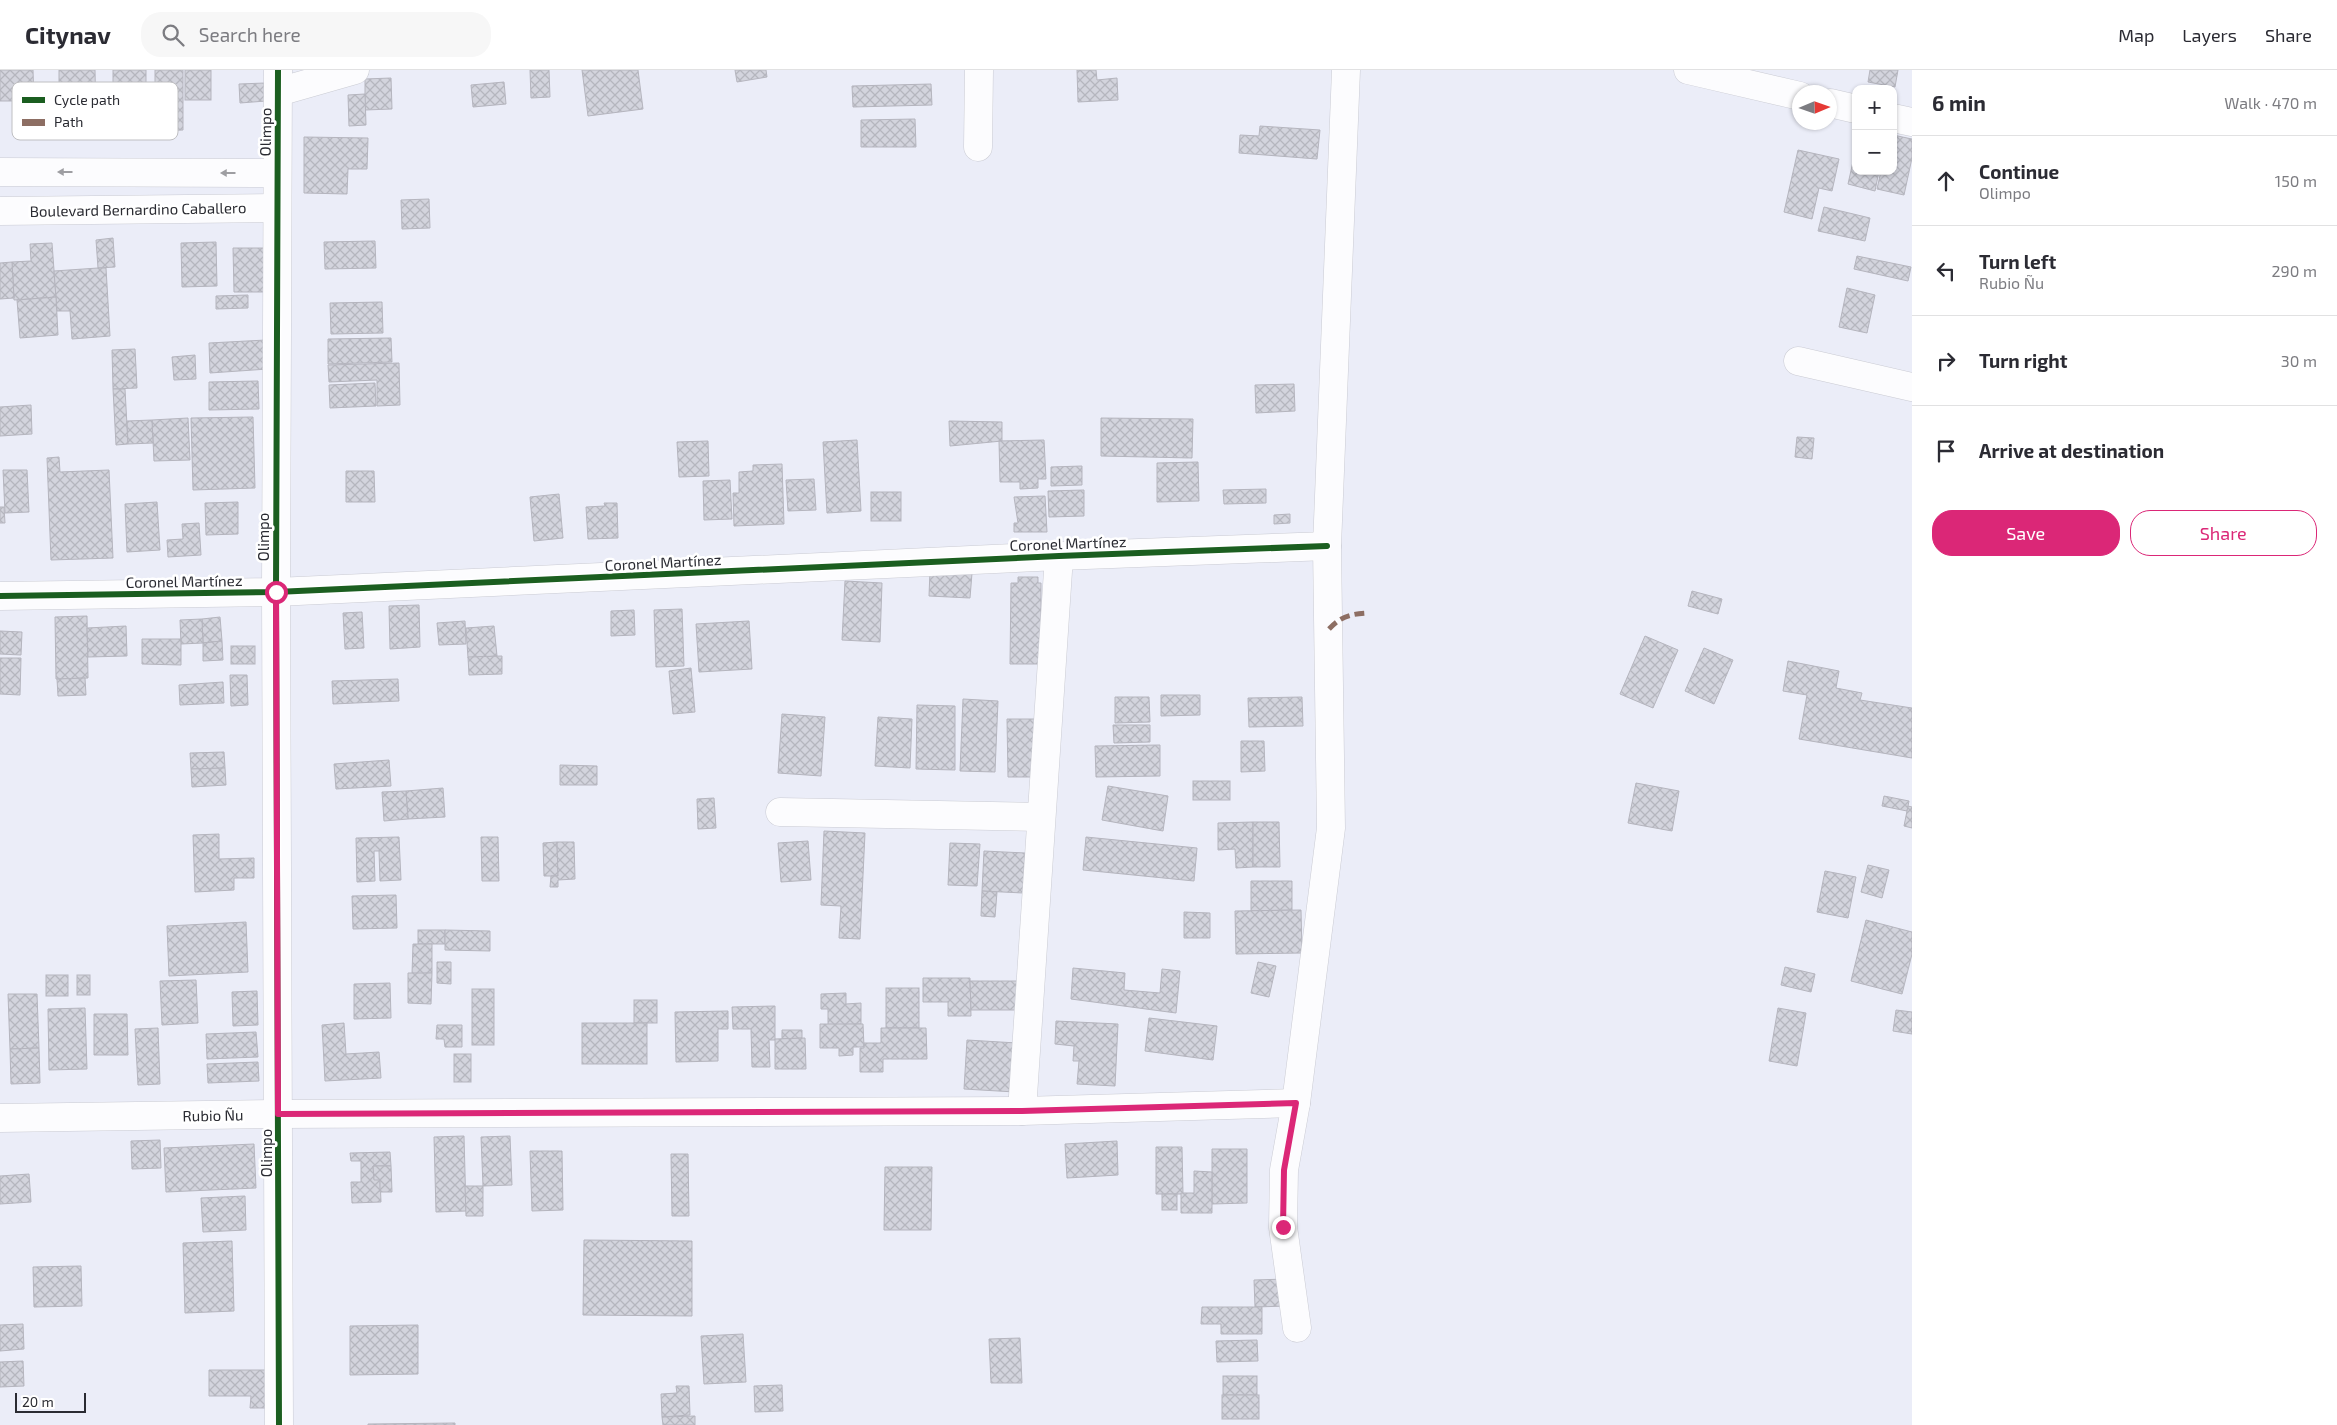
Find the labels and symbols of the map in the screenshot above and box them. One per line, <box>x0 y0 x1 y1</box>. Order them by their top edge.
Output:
legend <box>12 82 178 140</box>
north arrow <box>1792 85 1837 130</box>
text: Cycle path <box>54 91 120 108</box>
street label: Olimpo <box>256 108 274 156</box>
text: Path <box>54 113 83 130</box>
one-way arrow <box>57 168 73 176</box>
one-way arrow <box>219 169 235 177</box>
street label: Boulevard Bernardino Caballero <box>30 198 246 220</box>
street label: Olimpo <box>254 513 272 561</box>
street label: Coronel Martínez <box>1009 532 1127 554</box>
street label: Coronel Martínez <box>604 550 722 574</box>
street label: Coronel Martínez <box>125 571 243 591</box>
route start <box>265 581 288 604</box>
street label: Rubio Ñu <box>182 1105 244 1125</box>
street label: Olimpo <box>257 1129 275 1177</box>
route end <box>1272 1216 1295 1239</box>
scale bar <box>15 1390 86 1413</box>

